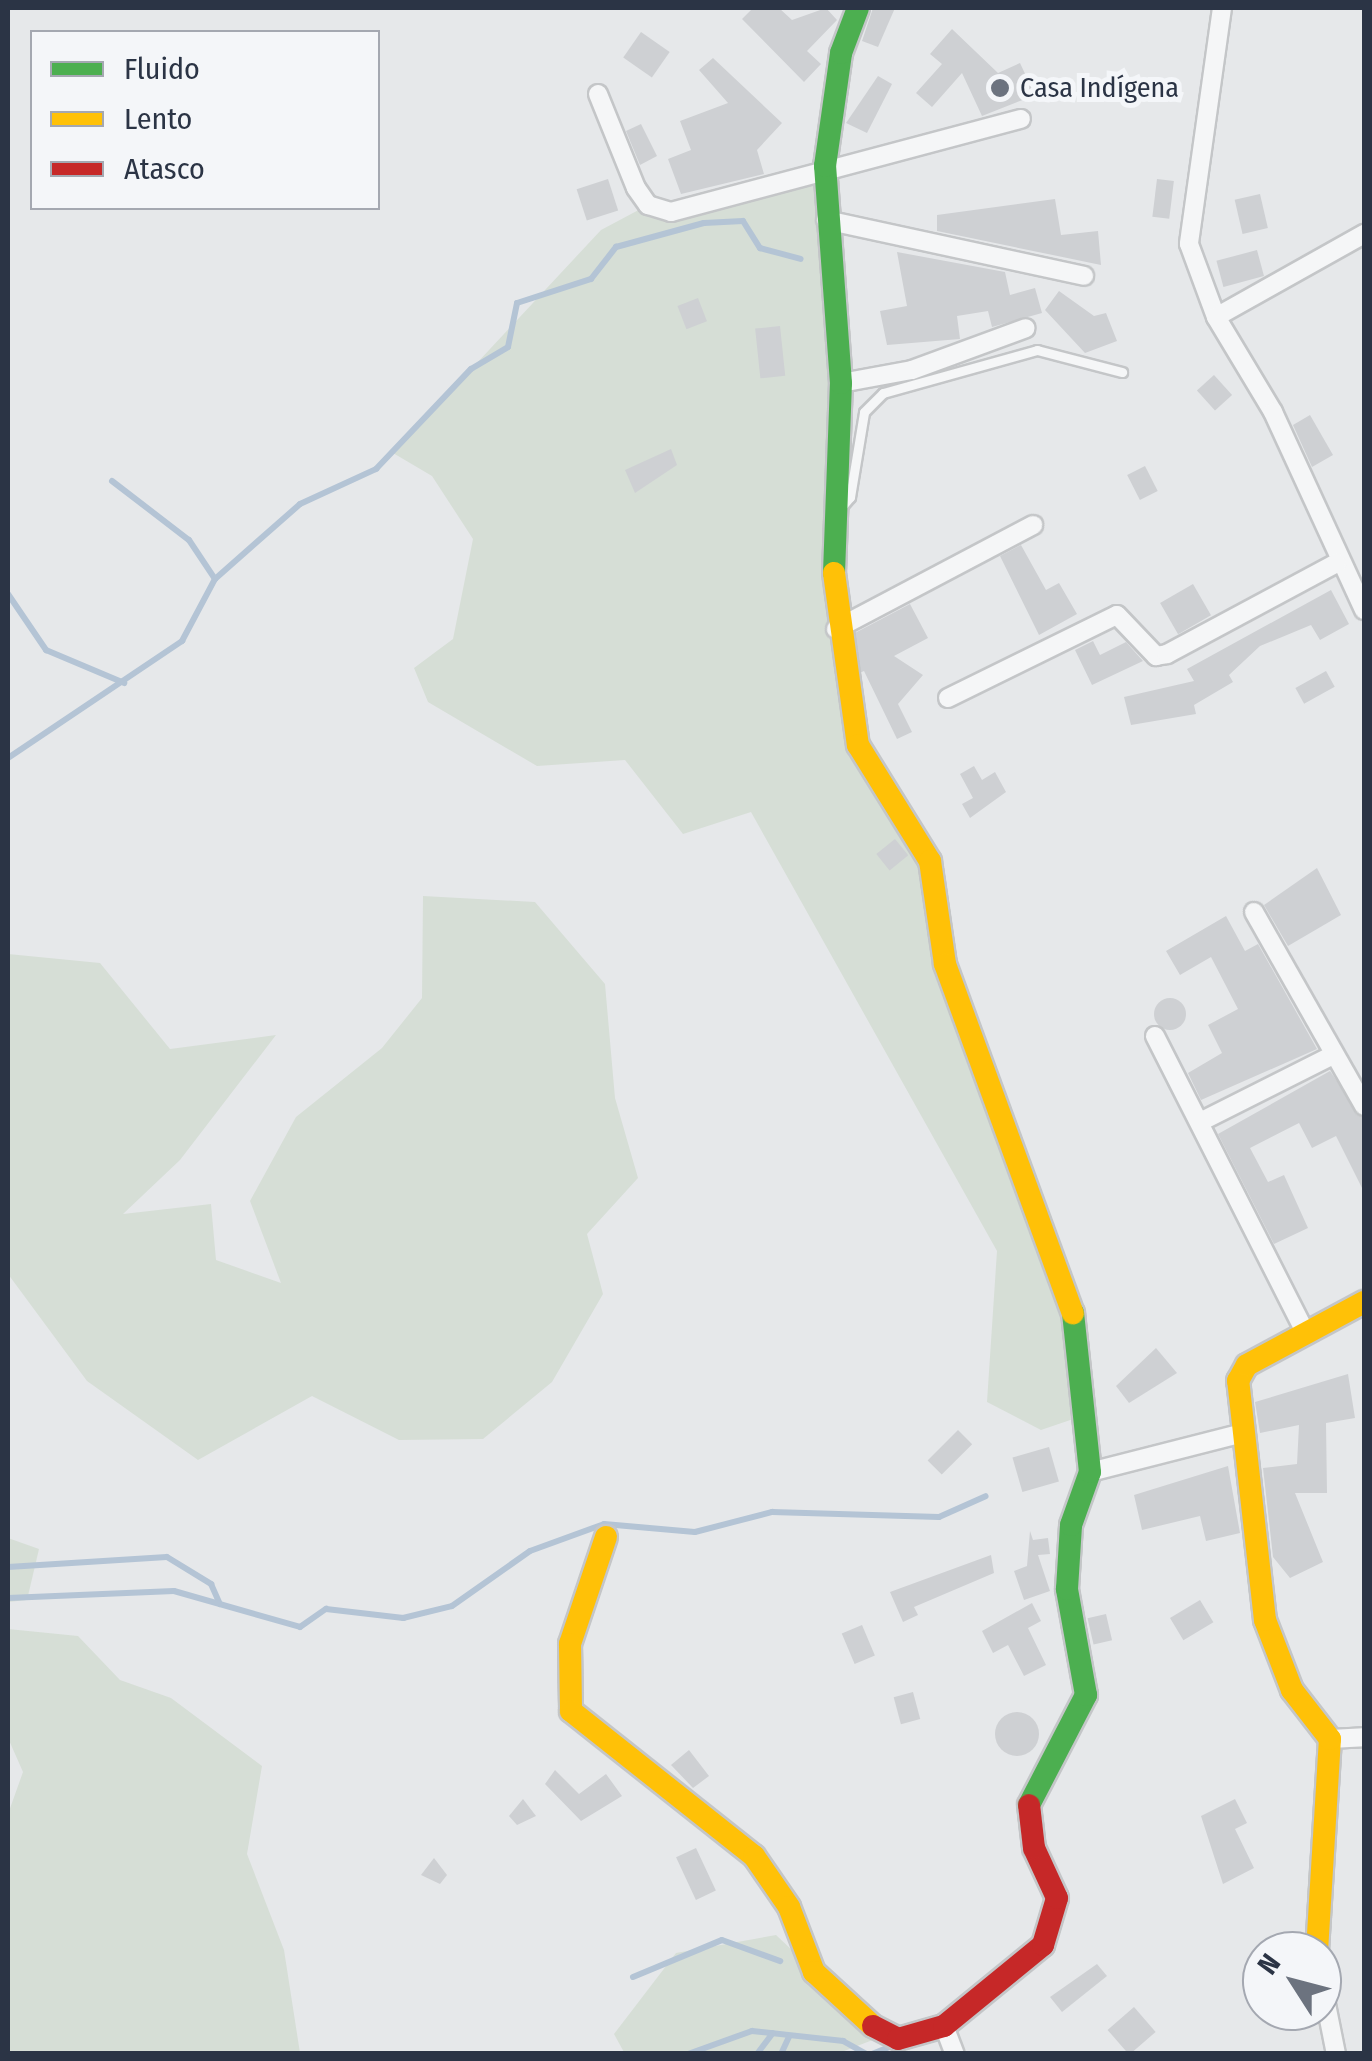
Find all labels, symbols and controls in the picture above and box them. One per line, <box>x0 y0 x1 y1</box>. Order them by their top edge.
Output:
legend <box>30 30 380 210</box>
text: Fluido <box>124 51 200 87</box>
place label: Casa Indígena <box>1020 71 1179 105</box>
marker: Casa Indígena <box>989 77 1011 99</box>
text: Lento <box>124 101 192 137</box>
text: Atasco <box>124 151 205 187</box>
north arrow <box>1242 1931 1342 2031</box>
text: N <box>1251 1948 1287 1981</box>

